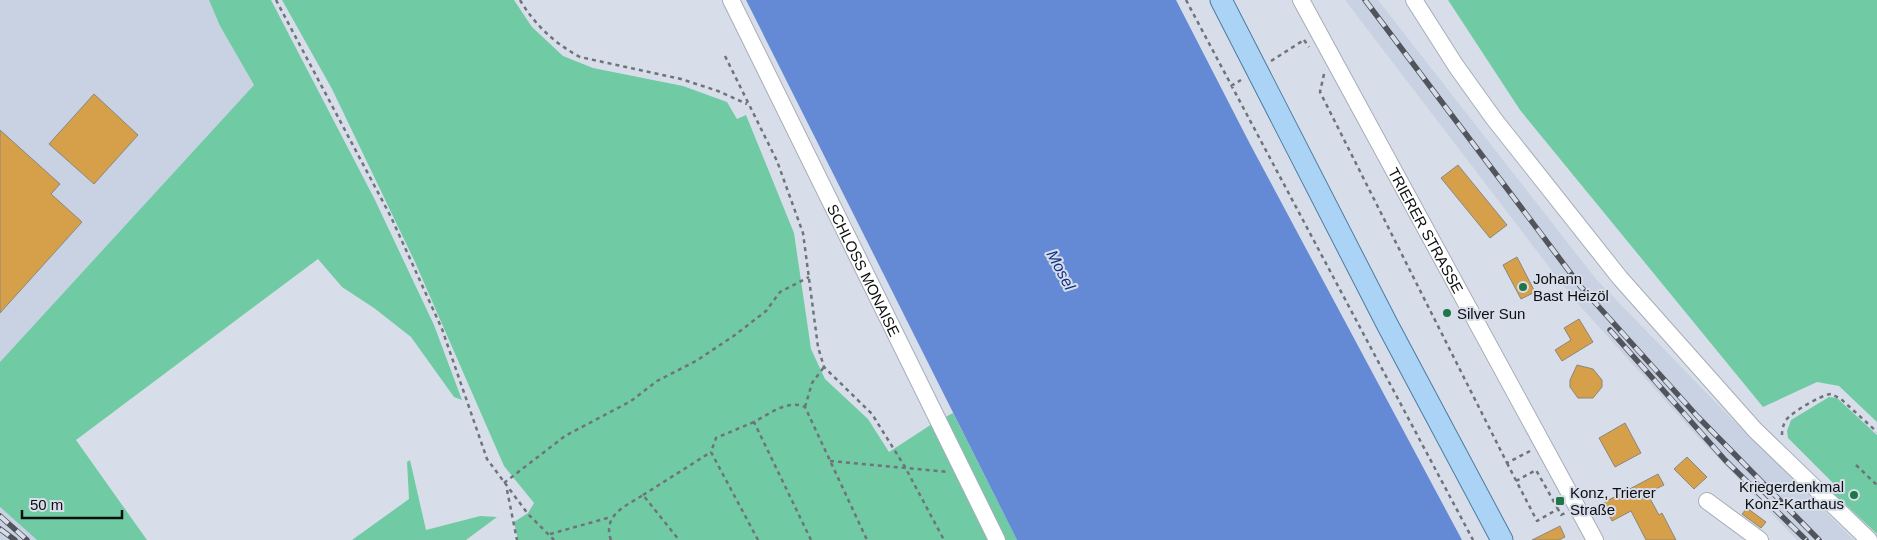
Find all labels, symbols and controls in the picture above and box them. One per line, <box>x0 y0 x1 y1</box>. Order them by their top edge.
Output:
street label: TRIERER STRASSE <box>1385 164 1467 296</box>
street label: SCHLOSS MONAISE <box>824 201 904 339</box>
water label: Mosel <box>1043 247 1079 293</box>
place label: Johann Bast Heizöl <box>1533 270 1609 304</box>
marker: Johann Bast Heizöl <box>1517 281 1529 293</box>
place label: Silver Sun <box>1457 305 1525 322</box>
marker: Silver Sun <box>1441 307 1453 319</box>
place label: Kriegerdenkmal Konz-Karthaus <box>1739 478 1844 512</box>
place label: Konz, Trierer Straße <box>1570 484 1656 518</box>
scale bar <box>22 488 122 520</box>
marker: Kriegerdenkmal Konz-Karthaus <box>1848 489 1860 501</box>
marker: Konz, Trierer Straße <box>1554 495 1566 507</box>
text: 50 m <box>30 496 63 513</box>

